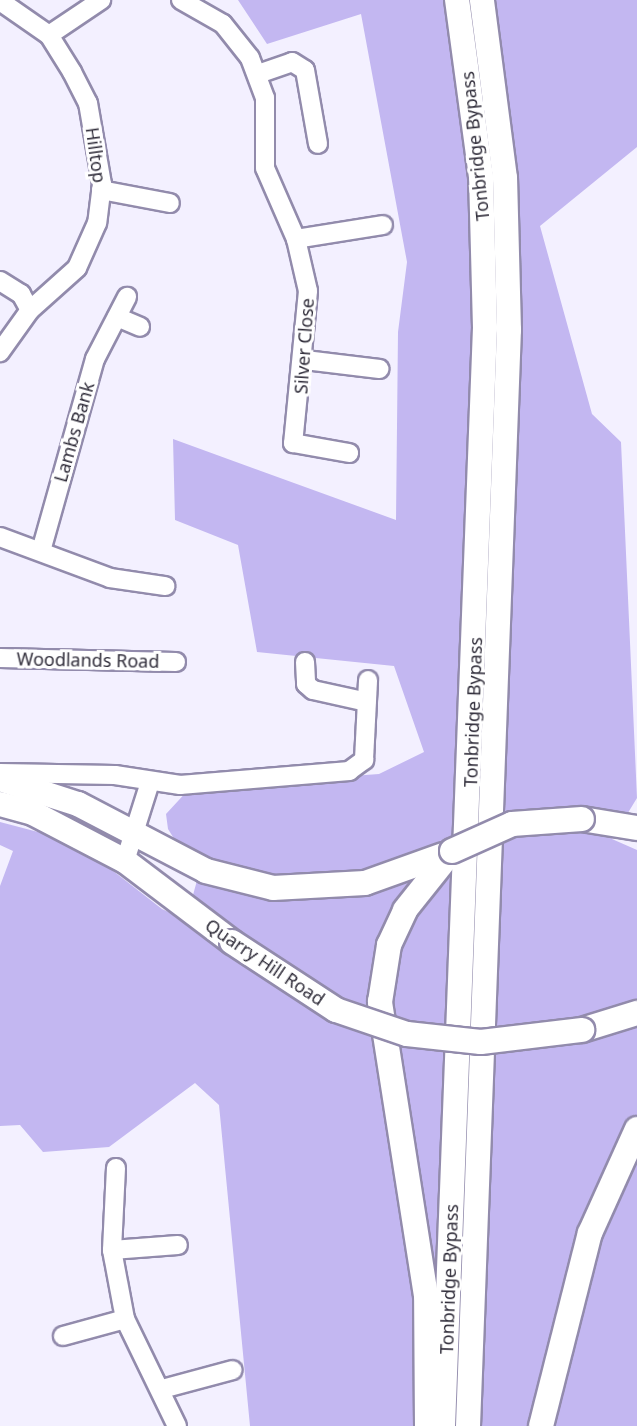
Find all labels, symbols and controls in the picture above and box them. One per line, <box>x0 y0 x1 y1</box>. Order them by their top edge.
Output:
street label: Tonbridge Bypass <box>456 70 494 222</box>
street label: Hilltop <box>81 126 111 184</box>
street label: Silver Close <box>290 297 318 395</box>
street label: Lambs Bank <box>49 379 99 485</box>
street label: Tonbridge Bypass <box>460 637 486 787</box>
street label: Woodlands Road <box>16 648 160 672</box>
street label: Quarry Hill Road <box>201 914 329 1010</box>
street label: Tonbridge Bypass <box>436 1204 462 1354</box>

